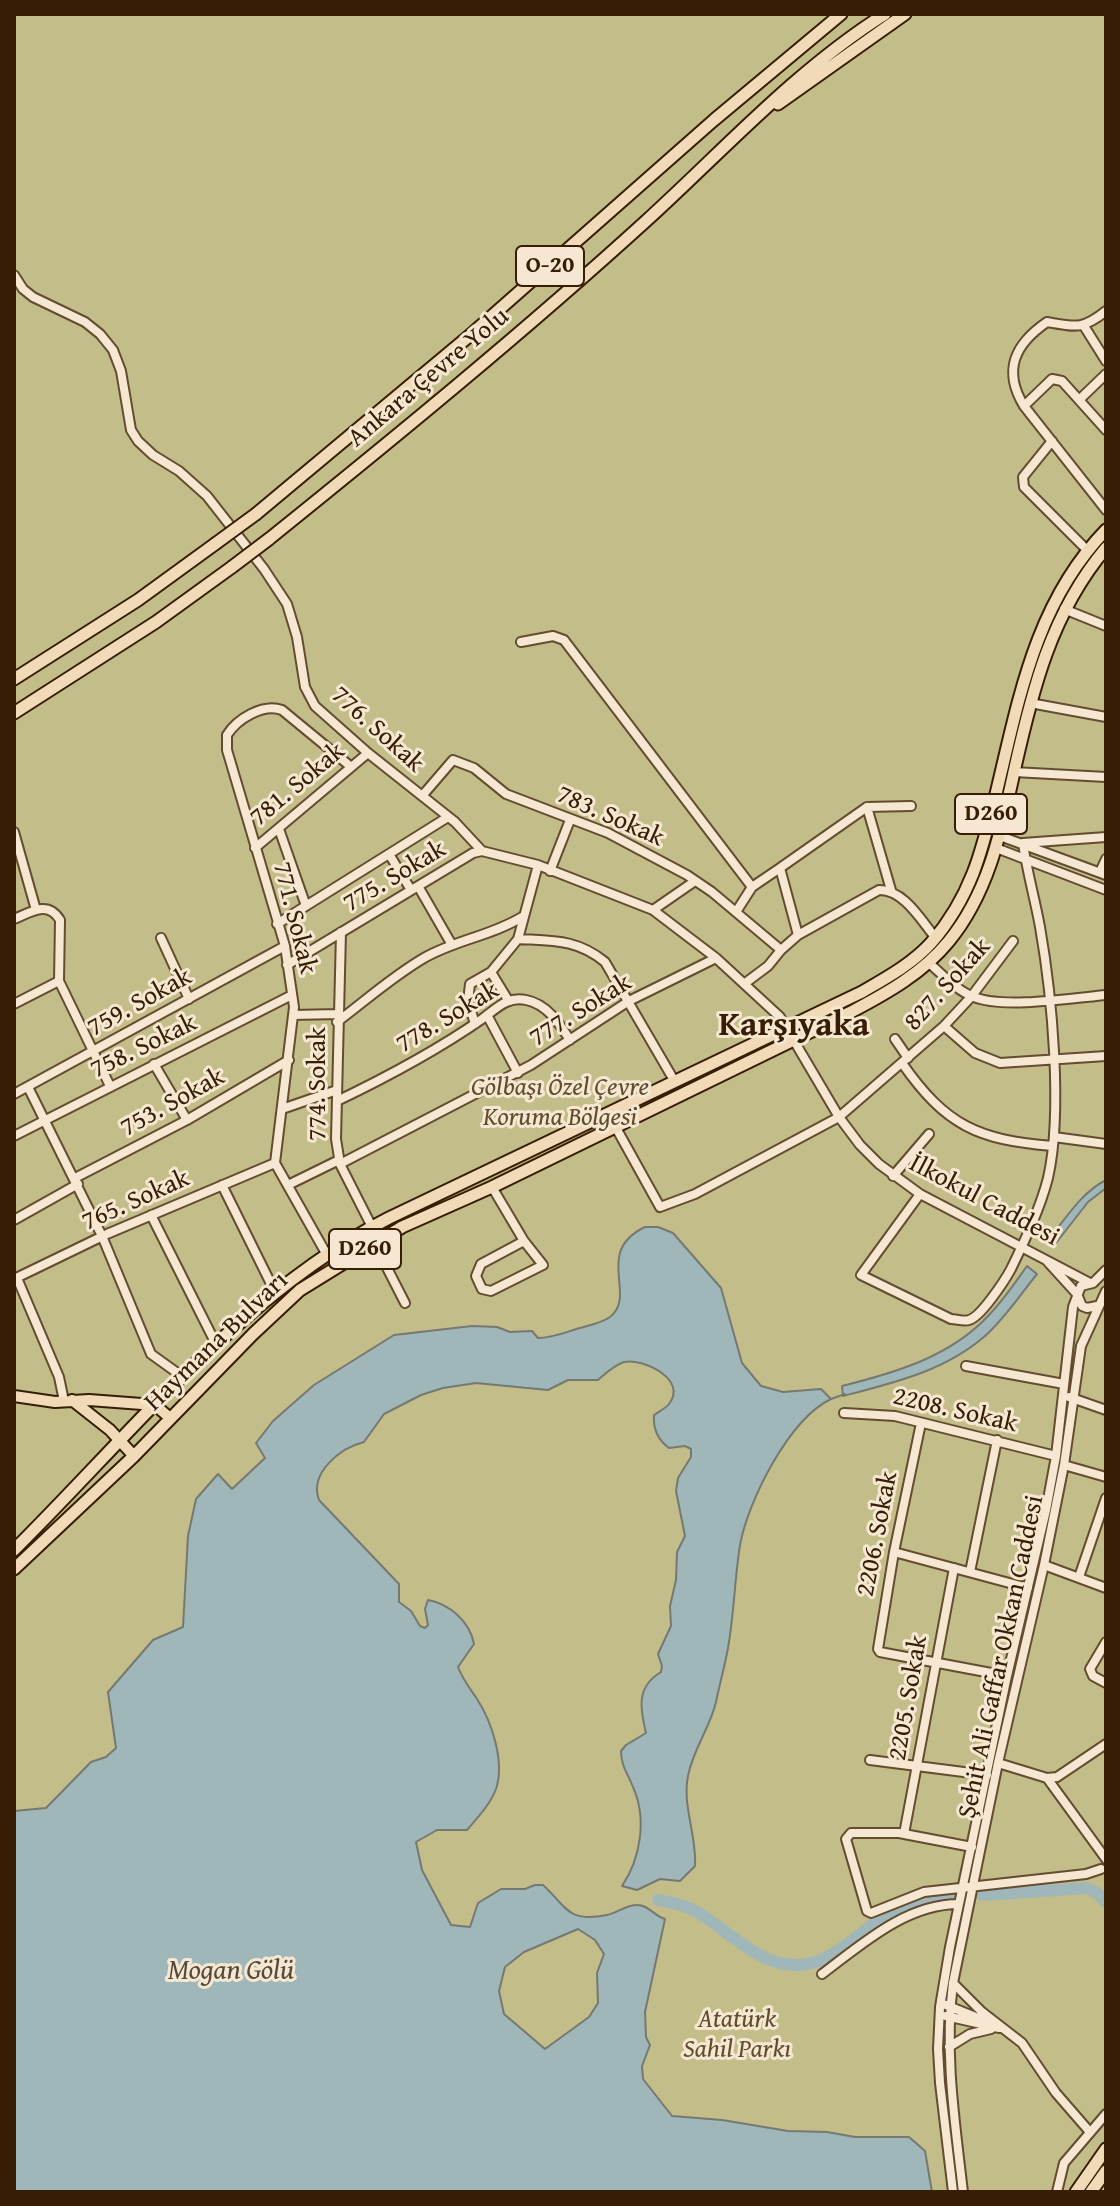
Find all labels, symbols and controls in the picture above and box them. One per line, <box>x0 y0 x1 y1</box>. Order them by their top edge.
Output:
road number: O-20 <box>516 246 584 286</box>
street label: Ankara Çevre Yolu <box>342 302 516 454</box>
street label: 776. Sokak <box>324 680 430 780</box>
street label: 781. Sokak <box>244 736 352 834</box>
street label: 783. Sokak <box>551 780 669 854</box>
road number: D260 <box>955 794 1027 834</box>
street label: 775. Sokak <box>338 834 452 920</box>
street label: 771. Sokak <box>265 859 323 977</box>
street label: 827. Sokak <box>898 932 998 1038</box>
street label: 759. Sokak <box>82 962 198 1044</box>
street label: 777. Sokak <box>524 968 638 1054</box>
street label: 778. Sokak <box>391 975 505 1061</box>
district label: Karşıyaka <box>719 1006 869 1046</box>
street label: 758. Sokak <box>86 1008 202 1086</box>
street label: 774. Sokak <box>302 1027 334 1141</box>
street label: 753. Sokak <box>115 1062 231 1144</box>
park label: Gölbaşı Özel Çevre Koruma Bölgesi <box>471 1072 649 1134</box>
street label: İlkokul Caddesi <box>904 1148 1064 1254</box>
street label: 765. Sokak <box>77 1164 195 1238</box>
road number: D260 <box>329 1229 401 1269</box>
street label: Haymana Bulvarı <box>139 1266 295 1418</box>
street label: 2208. Sokak <box>890 1382 1020 1440</box>
street label: 2206. Sokak <box>851 1469 905 1599</box>
street label: Şehit Ali Gaffar Okkan Caddesi <box>952 1493 1052 1821</box>
street label: 2205. Sokak <box>883 1633 935 1763</box>
water label: Mogan Gölü <box>168 1955 294 1989</box>
park label: Atatürk Sahil Parkı <box>683 2004 791 2066</box>

